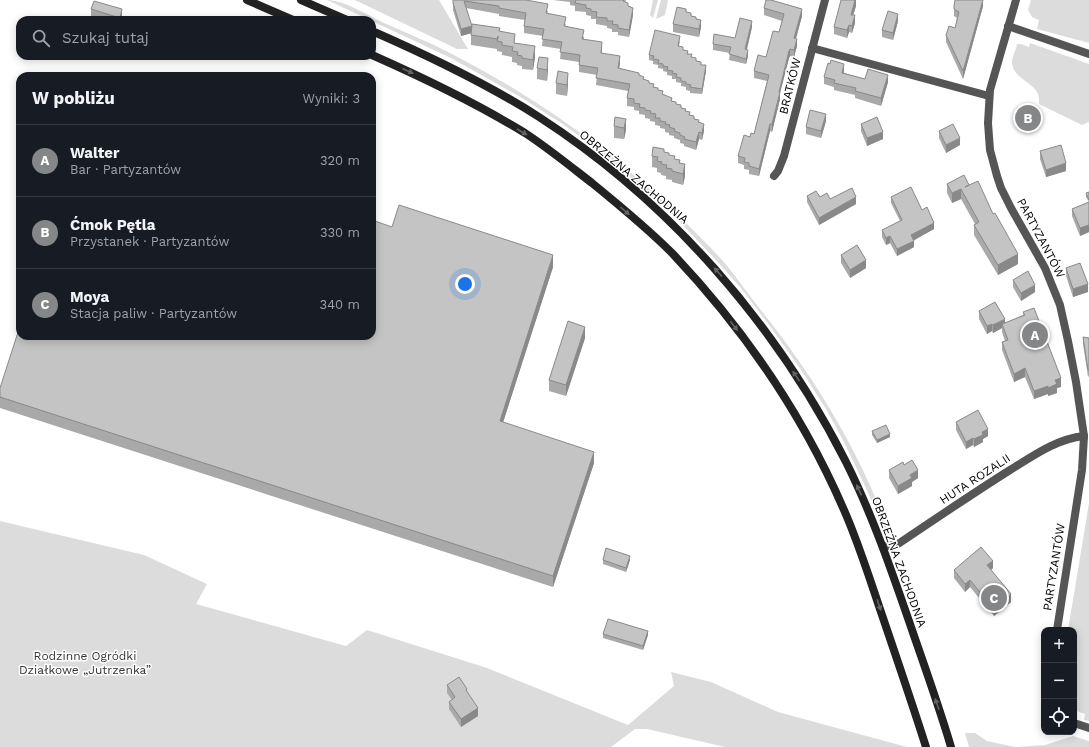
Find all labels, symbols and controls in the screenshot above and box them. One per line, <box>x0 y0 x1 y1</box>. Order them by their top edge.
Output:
search box <box>16 16 376 60</box>
icon: search <box>30 27 52 49</box>
text: Szukaj tutaj <box>62 29 149 47</box>
street label: BRATKÓW <box>776 56 804 116</box>
one-way arrow <box>402 68 413 74</box>
text: W pobliżu <box>32 88 115 108</box>
text: Wyniki: 3 <box>303 91 360 106</box>
pin: B <box>1015 103 1041 133</box>
street label: OBRZEŻNA ZACHODNIA <box>577 127 691 227</box>
one-way arrow <box>516 129 528 136</box>
text: Walter <box>70 144 119 162</box>
text: A <box>41 153 49 168</box>
text: 320 m <box>320 153 360 168</box>
text: Bar · Partyzantów <box>70 162 181 177</box>
street label: PARTYZANTÓW <box>1014 196 1068 281</box>
one-way arrow <box>620 207 631 215</box>
text: Ćmok Pętla <box>70 216 155 234</box>
text: B <box>41 225 49 240</box>
text: 330 m <box>320 225 360 240</box>
text: Przystanek · Partyzantów <box>70 234 229 249</box>
one-way arrow <box>713 267 722 278</box>
your location <box>455 274 475 294</box>
text: Moya <box>70 288 109 306</box>
text: C <box>41 297 49 312</box>
text: 340 m <box>320 297 360 312</box>
text: Stacja paliw · Partyzantów <box>70 306 237 321</box>
one-way arrow <box>729 320 738 331</box>
pin: A <box>1022 320 1048 350</box>
one-way arrow <box>792 371 800 381</box>
street label: HUTA ROZALII <box>937 451 1013 507</box>
one-way arrow <box>856 484 862 495</box>
street label: OBRZEŻNA ZACHODNIA <box>869 495 929 629</box>
street label: PARTYZANTÓW <box>1040 522 1068 612</box>
pin: C <box>981 583 1007 613</box>
one-way arrow <box>876 599 882 611</box>
map controls <box>1041 627 1077 735</box>
button: + <box>1041 627 1077 663</box>
park label: Rodzinne Ogródki Działkowe „Jutrzenka” <box>19 649 151 677</box>
button: − <box>1041 663 1077 699</box>
one-way arrow <box>933 697 939 709</box>
button: locate <box>1041 699 1077 735</box>

